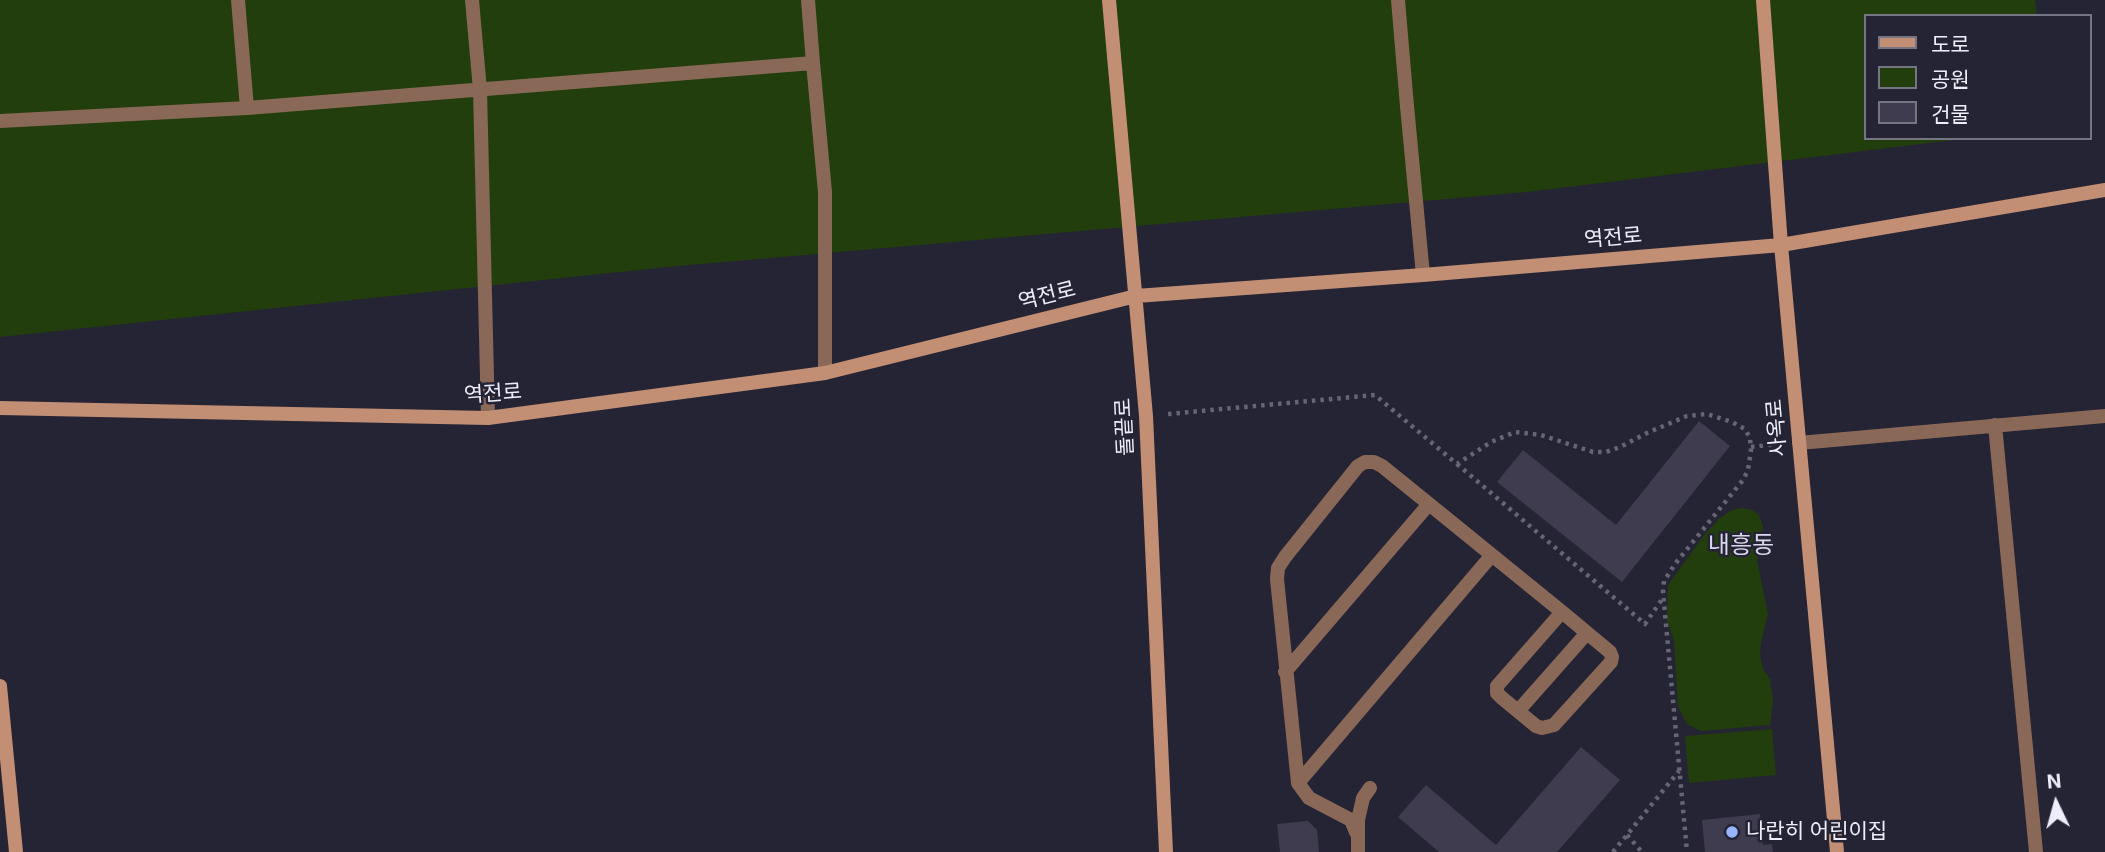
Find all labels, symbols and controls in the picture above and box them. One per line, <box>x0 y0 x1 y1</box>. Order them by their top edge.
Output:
legend <box>1864 14 2091 140</box>
text: 도로 <box>1931 32 1970 57</box>
text: 공원 <box>1931 67 1970 92</box>
text: 건물 <box>1931 102 1970 127</box>
street label: 역전로 <box>1583 223 1643 253</box>
street label: 역전로 <box>1016 277 1078 315</box>
street label: 역전로 <box>463 379 523 409</box>
street label: 돌끝로 <box>1111 397 1139 457</box>
street label: 사옥로 <box>1762 398 1792 458</box>
district label: 내흥동 <box>1708 532 1774 560</box>
north arrow <box>2021 768 2091 838</box>
text: N <box>2046 769 2062 794</box>
place label: 나란히 어린이집 <box>1746 819 1887 845</box>
marker: 나란히 어린이집 <box>1724 824 1740 840</box>

